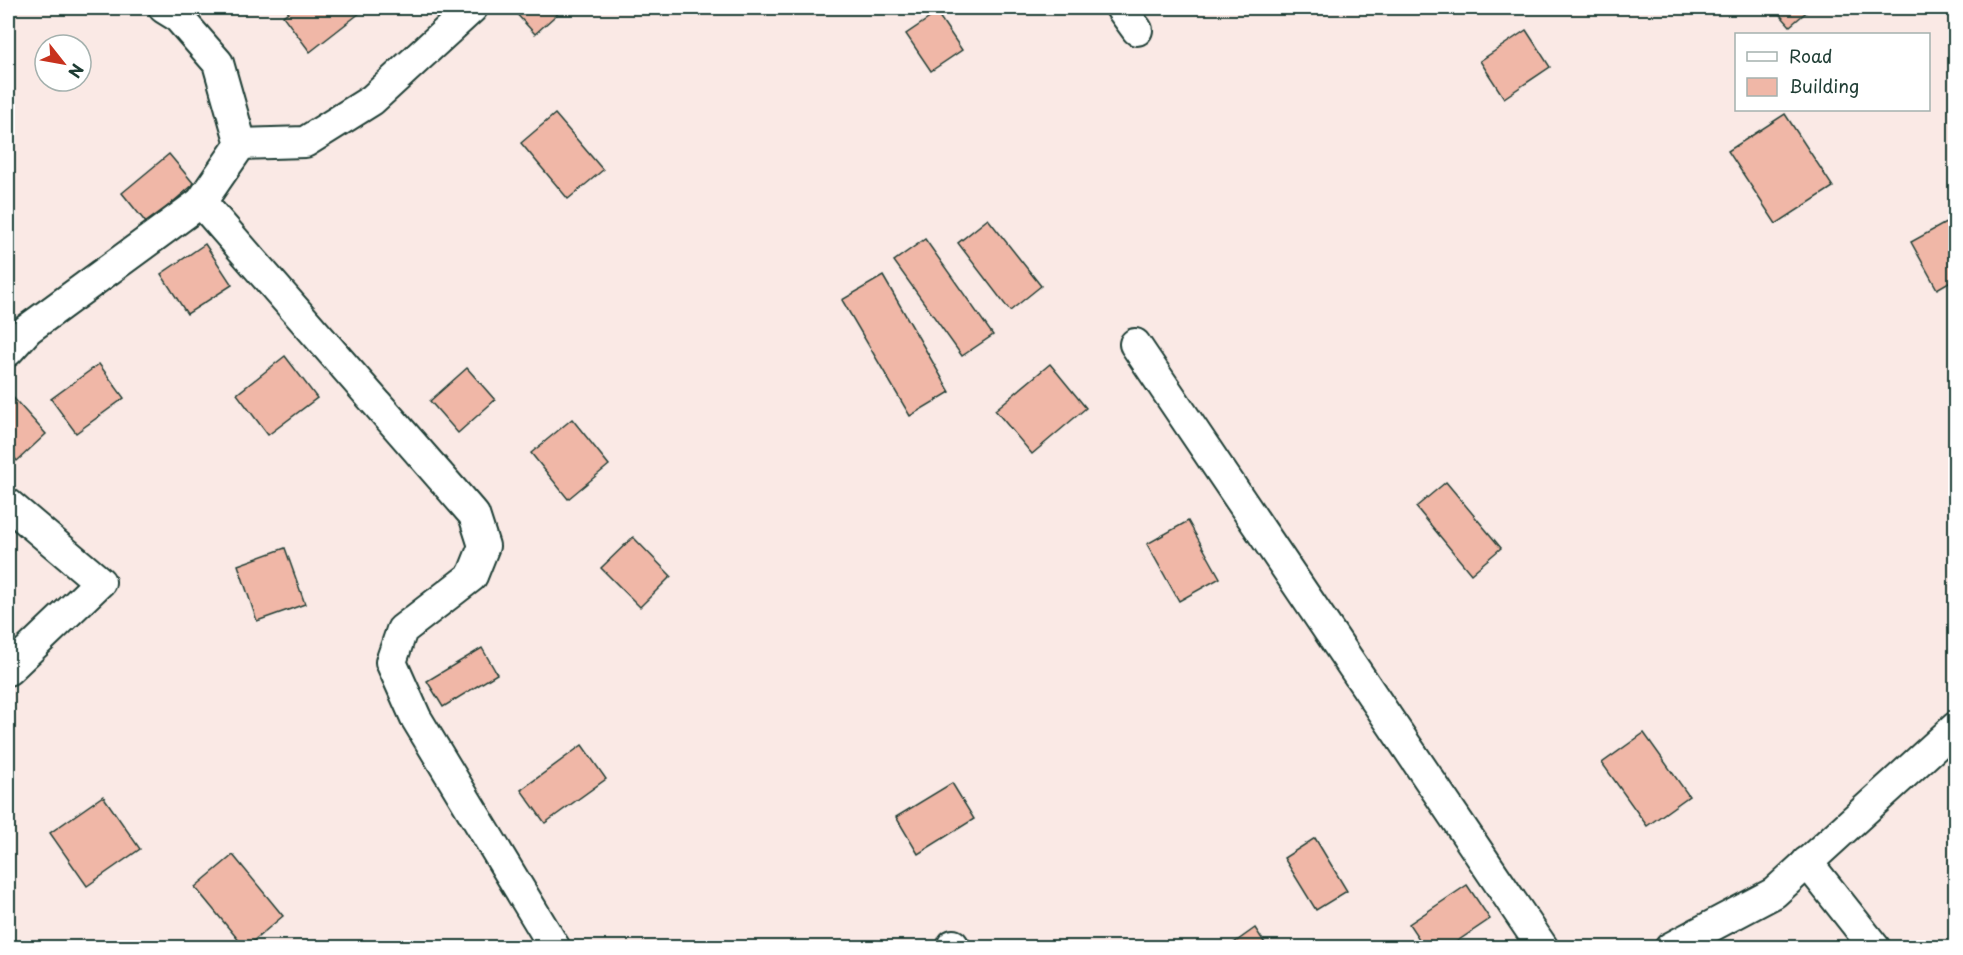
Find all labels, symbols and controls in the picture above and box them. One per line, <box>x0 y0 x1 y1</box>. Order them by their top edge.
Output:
north arrow <box>33 33 93 93</box>
legend <box>1735 33 1930 111</box>
text: Road <box>1789 42 1833 69</box>
text: N <box>63 60 90 83</box>
text: Building <box>1789 72 1859 99</box>

